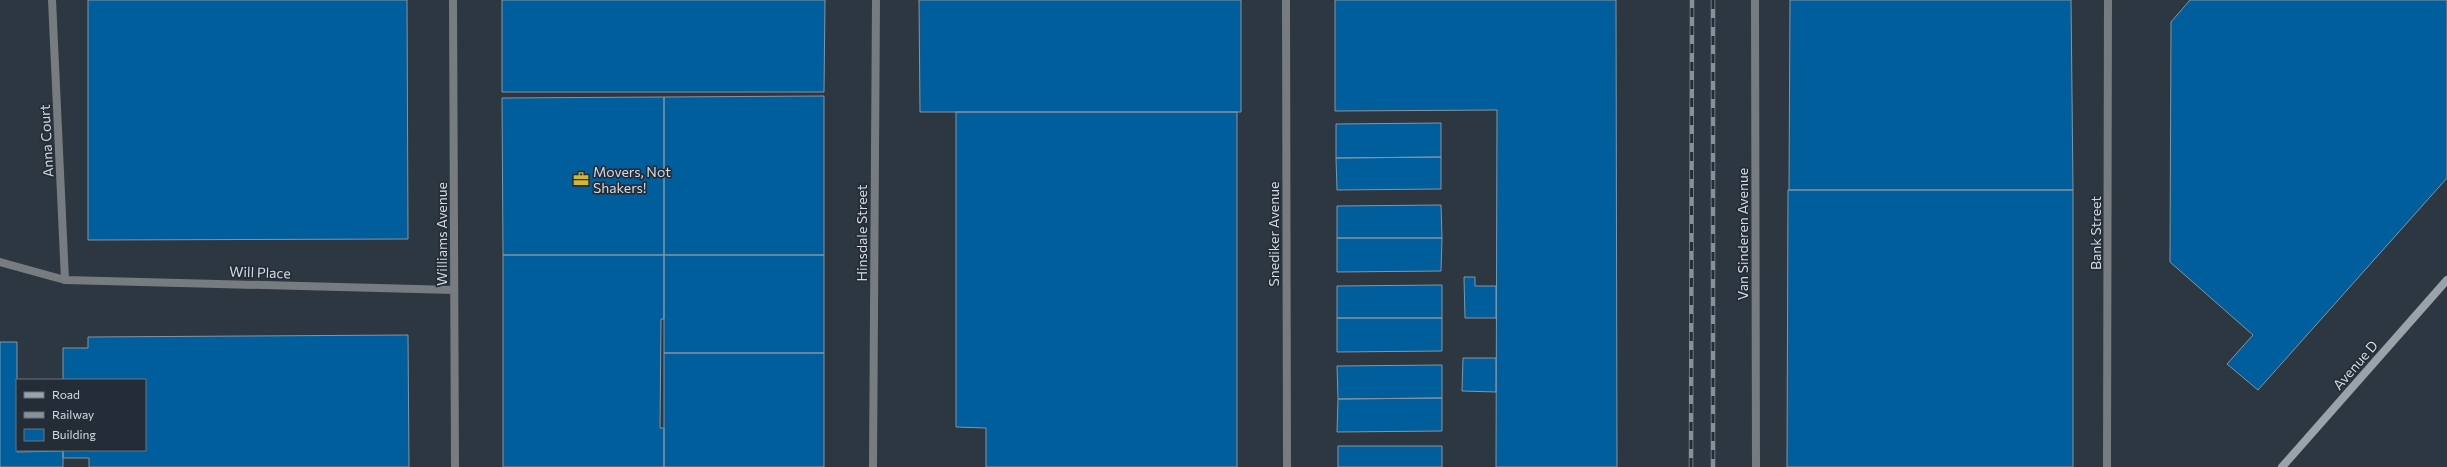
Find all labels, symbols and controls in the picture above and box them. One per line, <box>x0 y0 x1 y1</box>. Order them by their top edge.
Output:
street label: Anna Court <box>36 104 56 178</box>
place label: Movers, Not Shakers! <box>593 163 671 196</box>
street label: Van Sinderen Avenue <box>1734 168 1751 300</box>
office icon: Movers, Not Shakers! <box>572 170 590 188</box>
street label: Williams Avenue <box>433 182 450 286</box>
street label: Snediker Avenue <box>1265 182 1282 286</box>
street label: Hinsdale Street <box>853 184 870 282</box>
street label: Bank Street <box>2087 196 2104 270</box>
street label: Will Place <box>229 262 291 282</box>
street label: Avenue D <box>2329 337 2381 393</box>
legend <box>16 379 146 451</box>
text: Road <box>52 387 80 401</box>
text: Railway <box>52 407 94 421</box>
text: Building <box>52 427 96 441</box>

